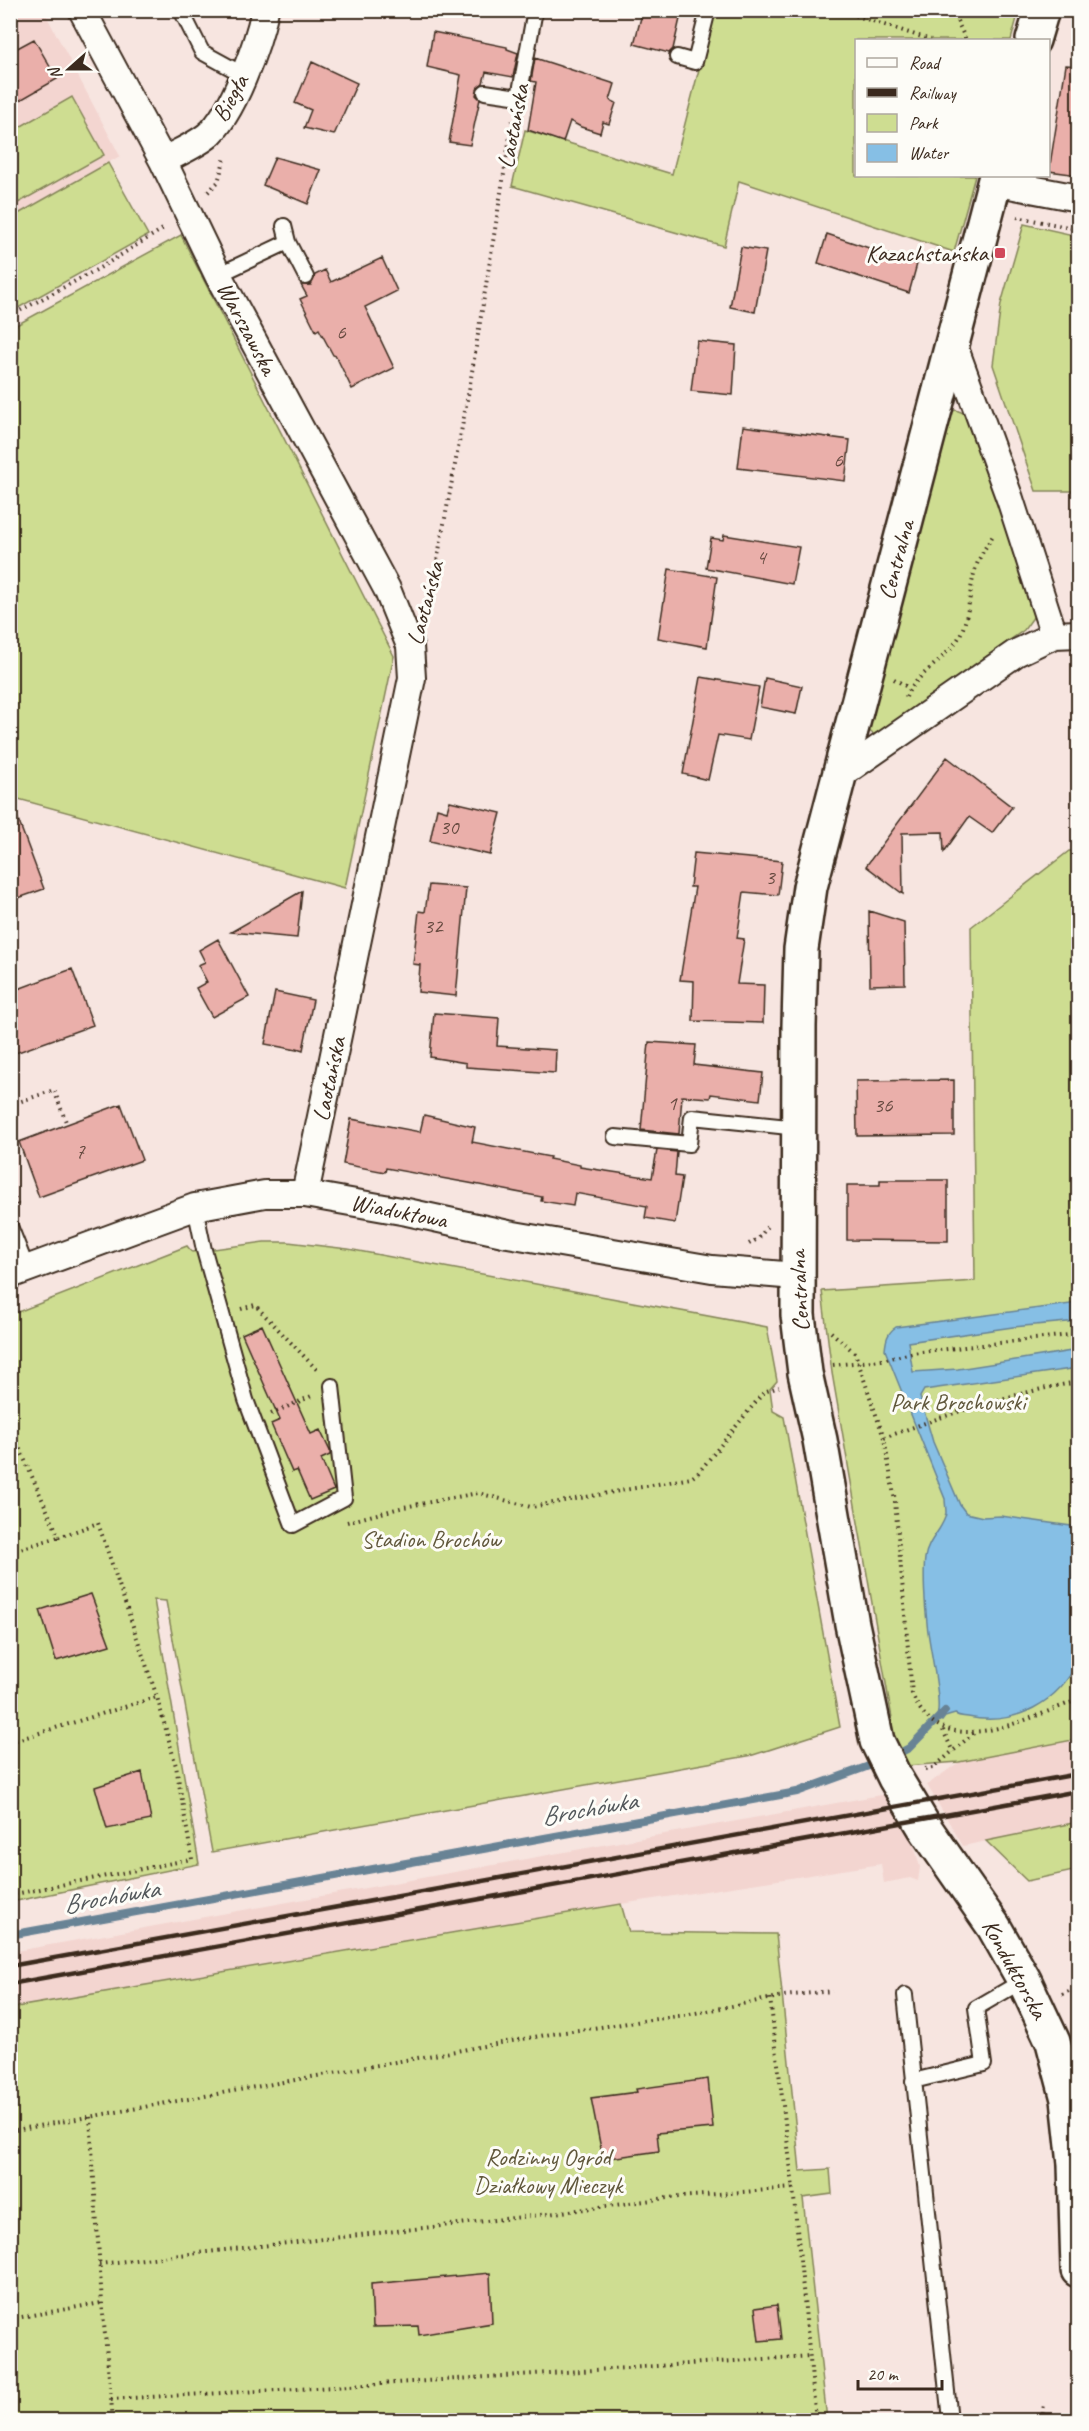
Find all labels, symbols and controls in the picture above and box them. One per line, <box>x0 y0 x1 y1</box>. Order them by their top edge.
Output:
north arrow <box>39 39 99 99</box>
legend <box>855 39 1050 177</box>
text: Road <box>909 52 942 74</box>
text: N <box>44 63 67 82</box>
street label: Biegła <box>205 68 256 127</box>
street label: Laotańska <box>490 80 536 171</box>
text: Railway <box>909 82 957 104</box>
text: Park <box>909 112 939 134</box>
text: Water <box>909 142 950 164</box>
place label: Kazachstańska <box>866 238 990 268</box>
marker: Kazachstańska <box>993 246 1007 260</box>
street label: Warszawska <box>210 276 285 382</box>
house number: 6 <box>336 319 346 345</box>
house number: 6 <box>833 447 843 473</box>
street label: Centralna <box>871 515 922 603</box>
house number: 4 <box>756 544 768 570</box>
street label: Laotańska <box>399 557 451 648</box>
house number: 30 <box>440 814 460 840</box>
house number: 3 <box>765 864 776 890</box>
house number: 32 <box>424 913 444 939</box>
street label: Laotańska <box>305 1033 353 1124</box>
house number: 1 <box>667 1090 678 1116</box>
house number: 36 <box>874 1092 893 1118</box>
house number: 7 <box>75 1138 86 1164</box>
street label: Wiaduktowa <box>348 1187 451 1235</box>
street label: Centralna <box>782 1248 816 1332</box>
park label: Park Brochowski <box>891 1387 1028 1417</box>
park label: Stadion Brochów <box>361 1524 502 1554</box>
water label: Brochówka <box>539 1783 642 1833</box>
water label: Brochówka <box>61 1871 164 1921</box>
street label: Konduktorska <box>975 1914 1055 2026</box>
park label: Rodzinny Ogród Działkowy Mieczyk <box>474 2142 624 2200</box>
scale bar <box>858 2353 942 2391</box>
text: 20 m <box>867 2363 900 2385</box>

